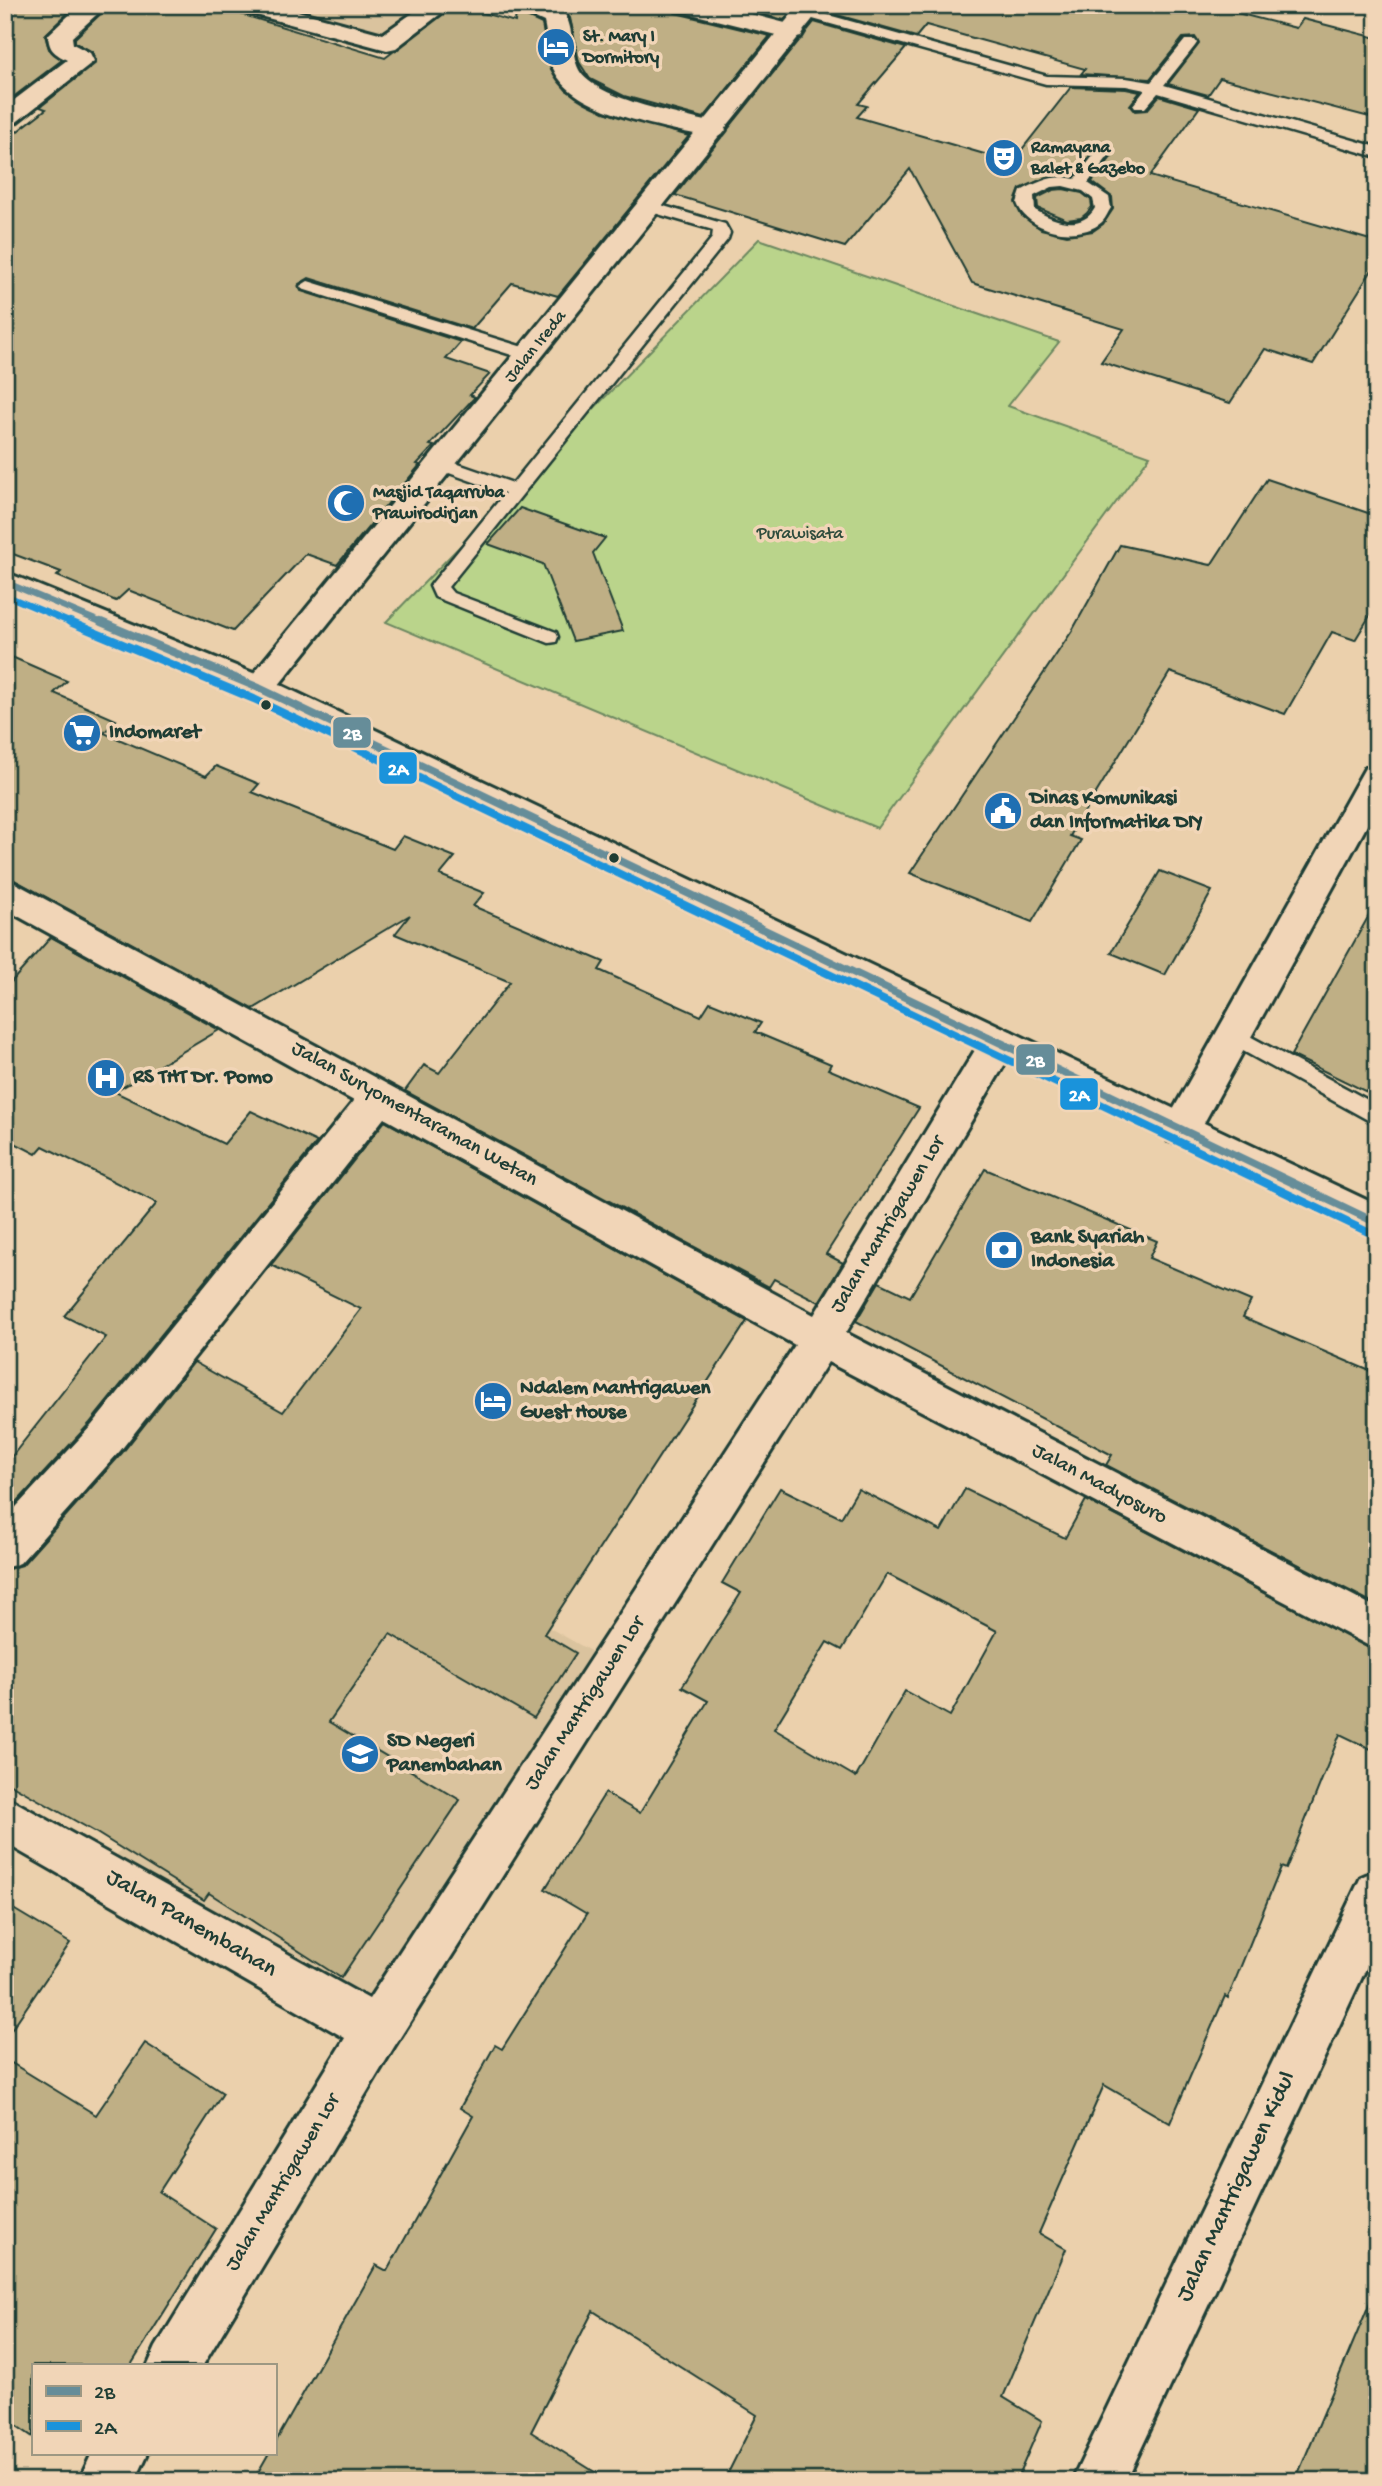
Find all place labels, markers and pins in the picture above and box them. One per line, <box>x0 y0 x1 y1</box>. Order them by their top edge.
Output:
hotel icon: St. Mary I Dormitory <box>535 26 577 68</box>
place label: St. Mary I Dormitory <box>581 27 659 69</box>
theatre icon: Ramayana Balet & Gazebo <box>983 137 1025 179</box>
place label: Ramayana Balet & Gazebo <box>1030 138 1146 180</box>
mosque icon: Masjid Taqarruba Prawirodirjan <box>325 482 367 524</box>
place label: Masjid Taqarruba Prawirodirjan <box>372 483 505 525</box>
unlabelled marker <box>259 698 273 712</box>
supermarket icon: Indomaret <box>61 712 103 754</box>
place label: Indomaret <box>109 721 203 746</box>
place label: Dinas Komunikasi dan Informatika DIY <box>1028 787 1203 836</box>
public building icon: Dinas Komunikasi dan Informatika DIY <box>982 790 1024 832</box>
unlabelled marker <box>607 851 621 865</box>
hospital icon: RS THT Dr. Pomo <box>85 1057 127 1099</box>
place label: RS THT Dr. Pomo <box>132 1066 273 1091</box>
place label: Bank Syariah Indonesia <box>1030 1226 1145 1275</box>
bank icon: Bank Syariah Indonesia <box>983 1229 1025 1271</box>
place label: Ndalem Mantrigawen Guest House <box>520 1377 711 1426</box>
hotel icon: Ndalem Mantrigawen Guest House <box>472 1380 514 1422</box>
place label: SD Negeri Panembahan <box>386 1730 503 1779</box>
school or university icon: SD Negeri Panembahan <box>339 1733 381 1775</box>

